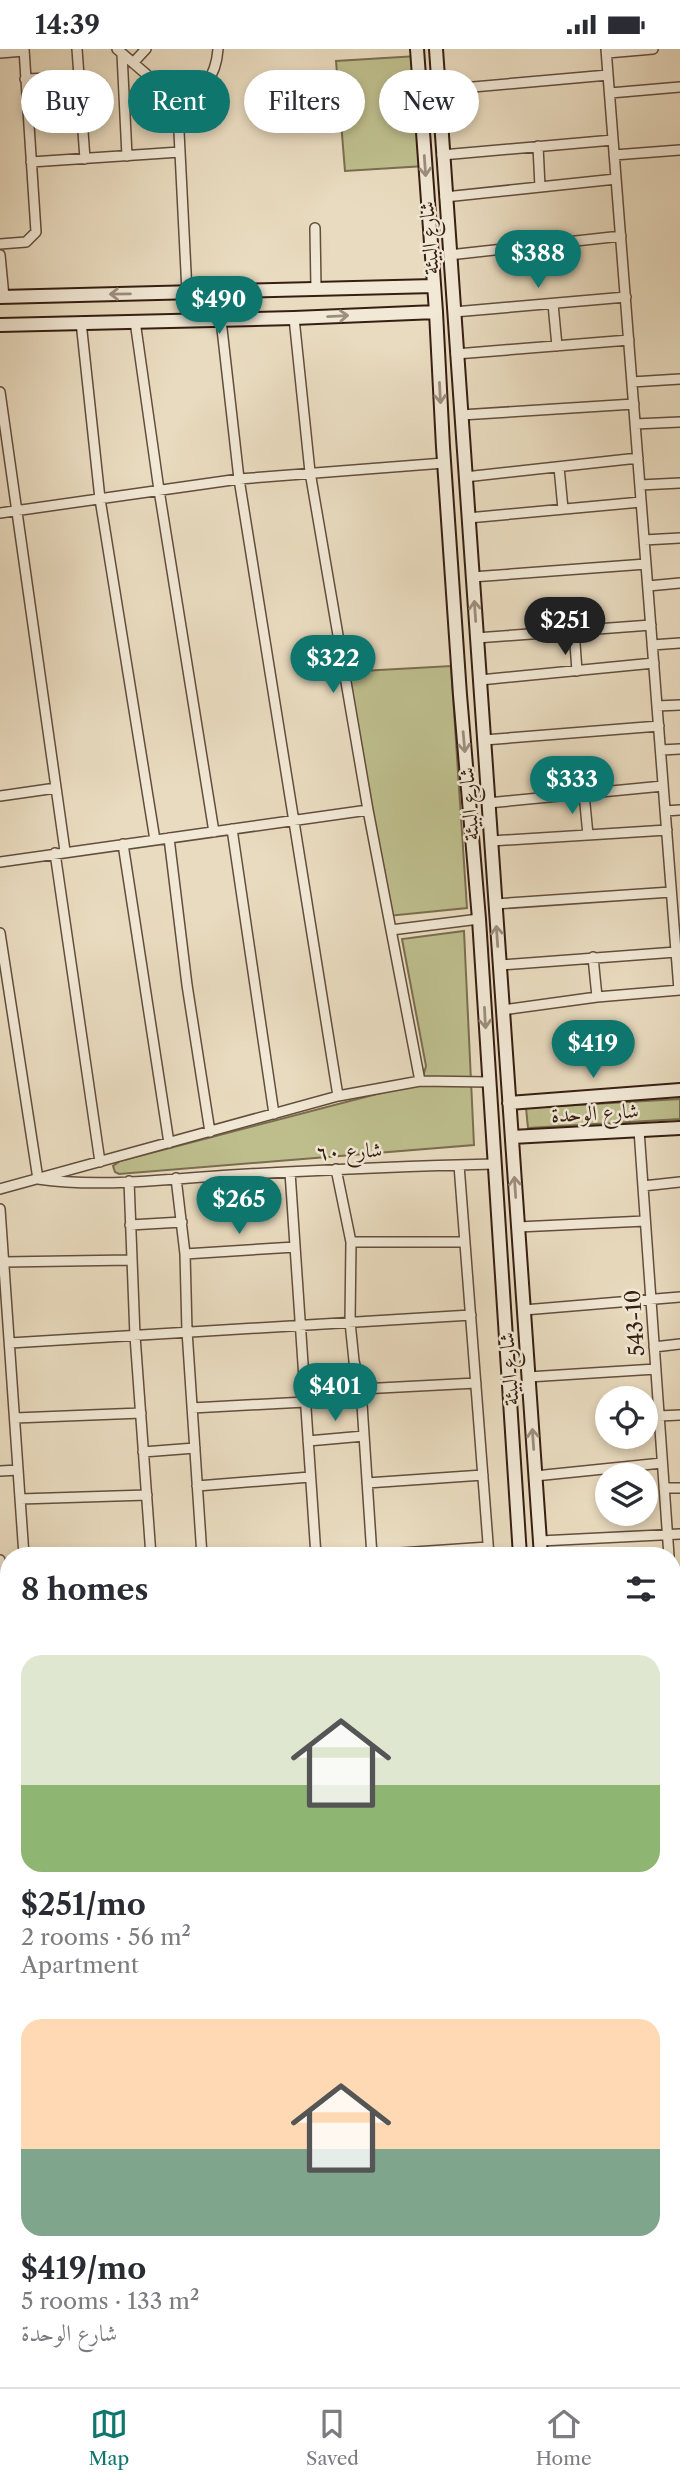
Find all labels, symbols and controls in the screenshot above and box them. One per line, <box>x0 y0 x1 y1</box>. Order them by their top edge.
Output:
text: 14:39 <box>35 9 100 41</box>
chip: Buy <box>21 70 114 133</box>
chip: Rent <box>128 70 230 133</box>
chip: Filters <box>244 70 365 133</box>
chip: New <box>379 70 479 133</box>
one-way arrow <box>419 154 432 177</box>
street label: شارع البيئة <box>413 200 450 276</box>
pin: $388 <box>497 231 579 290</box>
text: $388 <box>511 239 565 267</box>
pin: $490 <box>178 277 260 336</box>
text: $490 <box>192 285 246 313</box>
one-way arrow <box>109 287 132 301</box>
one-way arrow <box>326 310 349 323</box>
one-way arrow <box>434 381 447 404</box>
pin: $251 <box>524 597 606 657</box>
one-way arrow <box>468 600 481 623</box>
text: $251 <box>540 606 590 634</box>
pin: $322 <box>292 635 374 695</box>
text: $322 <box>306 644 360 672</box>
one-way arrow <box>458 730 471 753</box>
pin: $333 <box>531 757 613 816</box>
text: $333 <box>546 765 598 793</box>
street label: شارع البيئة <box>453 766 490 842</box>
one-way arrow <box>491 925 504 948</box>
one-way arrow <box>479 1006 492 1029</box>
pin: $419 <box>552 1021 634 1080</box>
text: $419 <box>568 1029 618 1057</box>
street label: شارع الوحدة <box>550 1098 640 1133</box>
street label: شارع ٦٠ <box>315 1137 383 1170</box>
pin: $265 <box>198 1177 280 1236</box>
one-way arrow <box>508 1177 521 1199</box>
text: $265 <box>213 1185 265 1213</box>
street label: 543-10 <box>620 1289 649 1357</box>
street label: شارع البيئة <box>493 1331 530 1407</box>
pin: $401 <box>294 1363 376 1423</box>
text: $401 <box>309 1372 361 1400</box>
map controls <box>595 1386 658 1526</box>
button: locate <box>595 1386 658 1449</box>
one-way arrow <box>526 1428 539 1451</box>
button: layers <box>595 1463 658 1526</box>
icon: filters <box>622 1570 660 1608</box>
text: 8 homes <box>21 1571 148 1608</box>
icon: home <box>278 1700 404 1826</box>
text: $251/mo <box>21 1886 146 1923</box>
text: 2 rooms · 56 m² <box>21 1923 191 1951</box>
text: Apartment <box>21 1951 139 1979</box>
icon: home <box>278 2065 404 2191</box>
text: $419/mo <box>21 2250 146 2287</box>
text: 5 rooms · 133 m² <box>21 2287 199 2315</box>
text: شارع الوحدة <box>21 2319 117 2347</box>
tab: Map <box>88 2405 129 2470</box>
tab: Saved <box>306 2405 359 2470</box>
tab: Home <box>536 2405 592 2470</box>

